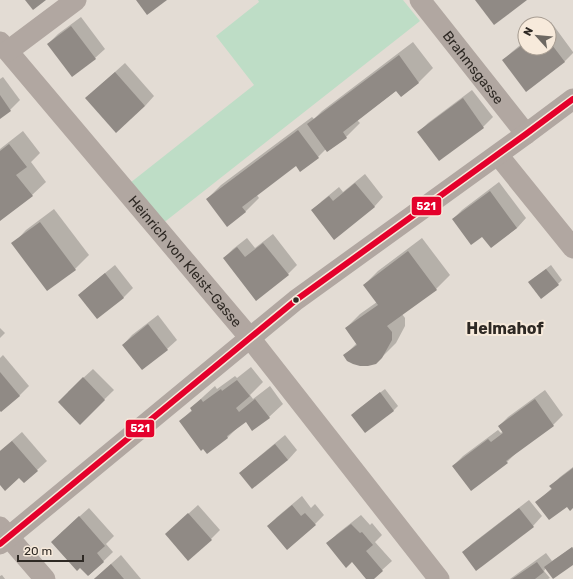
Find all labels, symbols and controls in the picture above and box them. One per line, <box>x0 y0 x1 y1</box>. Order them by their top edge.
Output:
north arrow <box>517 16 557 56</box>
text: N <box>521 25 536 38</box>
street label: Brahmsgasse <box>439 27 508 108</box>
street label: Heinrich von Kleist-Gasse <box>125 192 246 331</box>
line badge: 521 <box>411 196 442 216</box>
text: 521 <box>416 200 436 213</box>
unlabelled marker <box>291 295 301 305</box>
district label: Helmahof <box>466 319 545 338</box>
line badge: 521 <box>125 419 155 438</box>
text: 521 <box>130 422 150 435</box>
scale bar <box>18 537 83 563</box>
text: 20 m <box>24 544 52 558</box>

